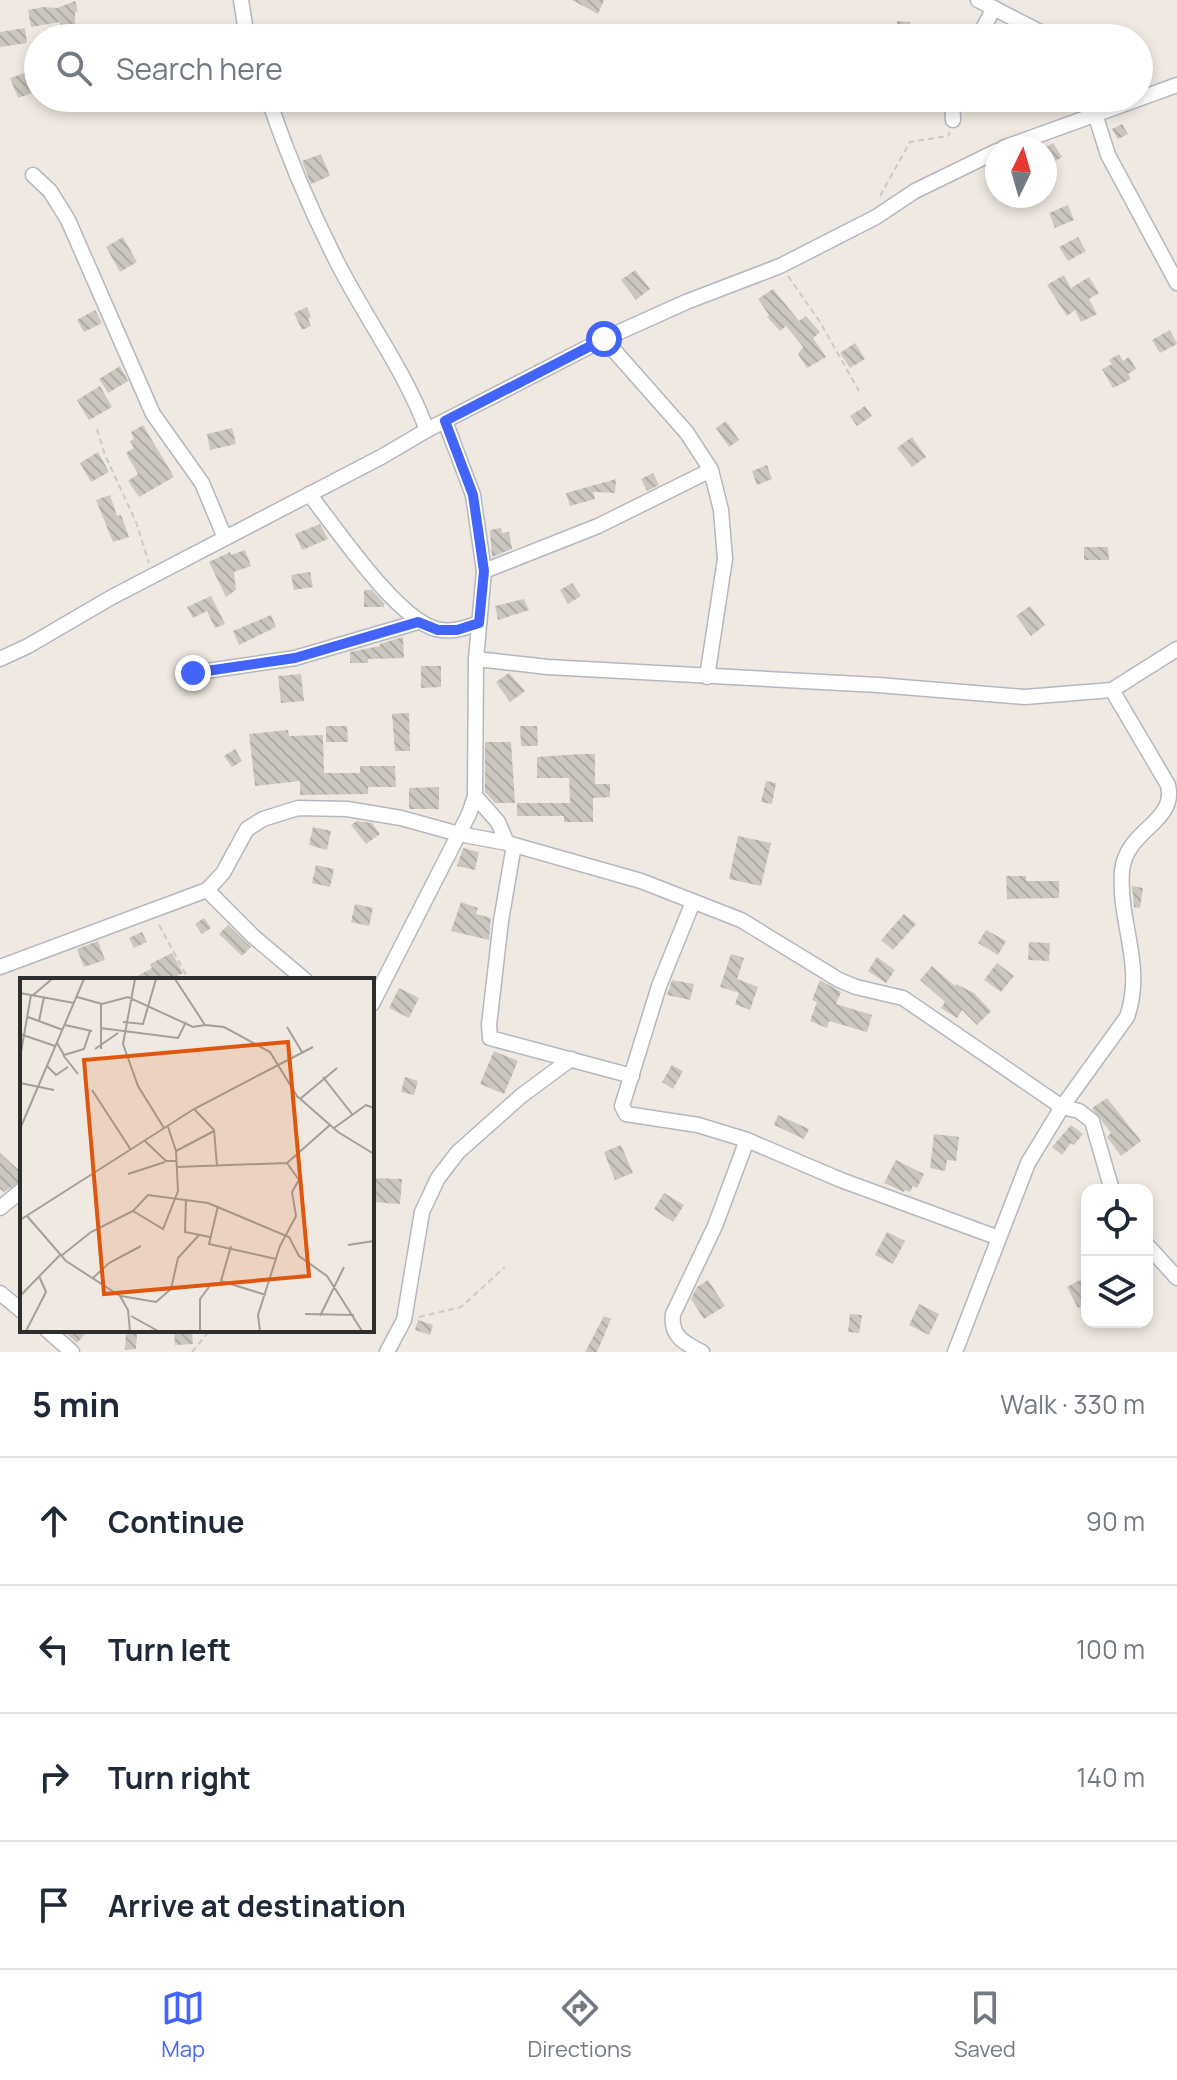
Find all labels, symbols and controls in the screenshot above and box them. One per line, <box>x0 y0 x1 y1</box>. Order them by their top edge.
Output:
search box <box>24 24 1153 112</box>
icon: search <box>52 46 96 90</box>
text: Search here <box>116 48 283 89</box>
north arrow <box>985 136 1057 208</box>
route start <box>586 321 622 357</box>
route end <box>175 655 211 691</box>
inset map <box>20 978 374 1332</box>
map controls <box>1081 1184 1153 1328</box>
button: locate <box>1081 1184 1153 1256</box>
button: layers <box>1081 1256 1153 1328</box>
text: 5 min <box>32 1381 120 1427</box>
text: Walk · 330 m <box>1000 1386 1145 1422</box>
icon: ahead <box>32 1499 76 1543</box>
text: Continue <box>108 1501 244 1542</box>
text: 90 m <box>1086 1503 1145 1539</box>
icon: left <box>32 1627 76 1671</box>
text: Turn left <box>108 1629 231 1670</box>
text: 100 m <box>1076 1631 1145 1667</box>
icon: right <box>32 1755 76 1799</box>
text: Turn right <box>108 1757 251 1798</box>
text: 140 m <box>1076 1759 1145 1795</box>
icon: arrive <box>32 1883 76 1927</box>
text: Arrive at destination <box>108 1885 406 1926</box>
tab: Map <box>161 1986 205 2064</box>
tab: Directions <box>527 1986 632 2064</box>
tab: Saved <box>954 1986 1016 2064</box>

